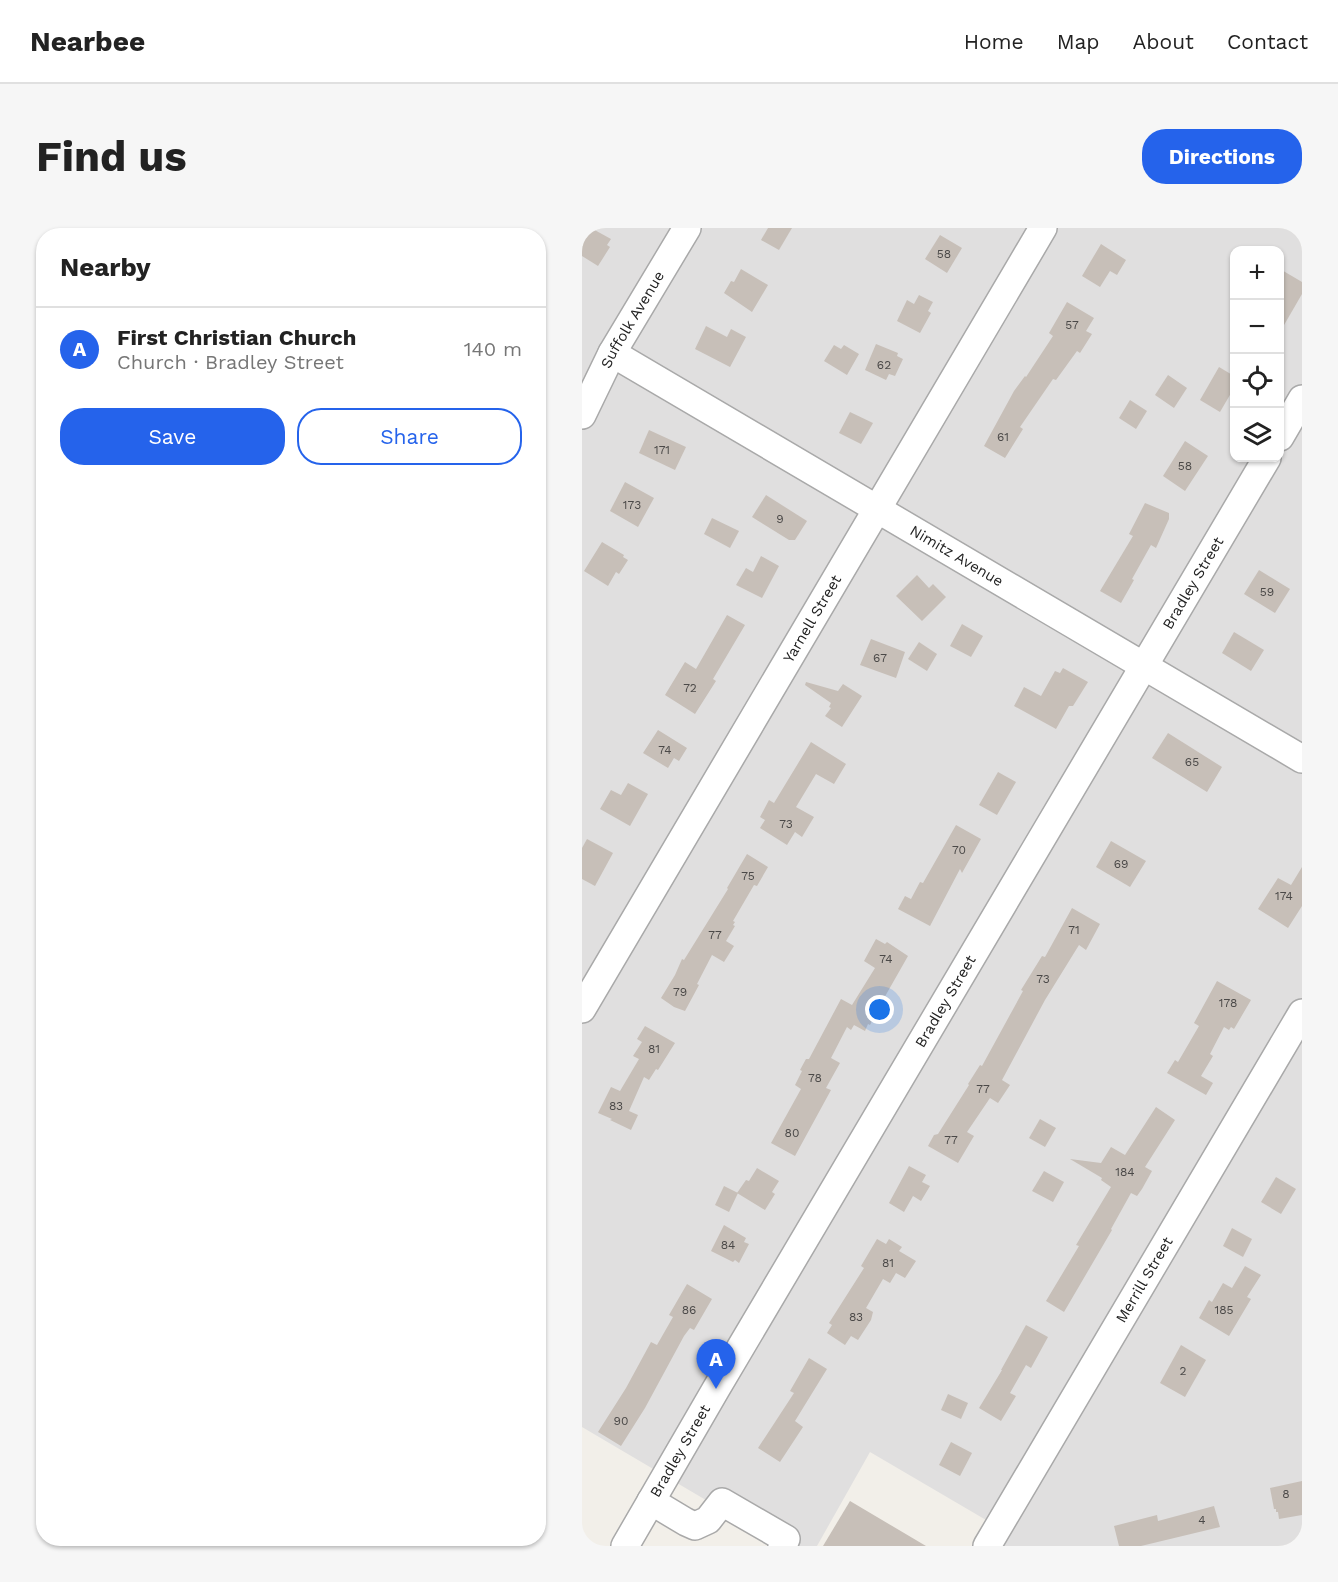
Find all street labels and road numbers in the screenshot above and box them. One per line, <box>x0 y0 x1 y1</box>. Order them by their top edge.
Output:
street label: Suffolk Avenue <box>597 268 668 371</box>
street label: Nimitz Avenue <box>907 521 1007 590</box>
street label: Bradley Street <box>1159 533 1228 632</box>
street label: Yarnell Street <box>779 571 846 666</box>
street label: Bradley Street <box>911 951 980 1051</box>
street label: Merrill Street <box>1112 1233 1177 1326</box>
street label: Bradley Street <box>646 1401 714 1500</box>

